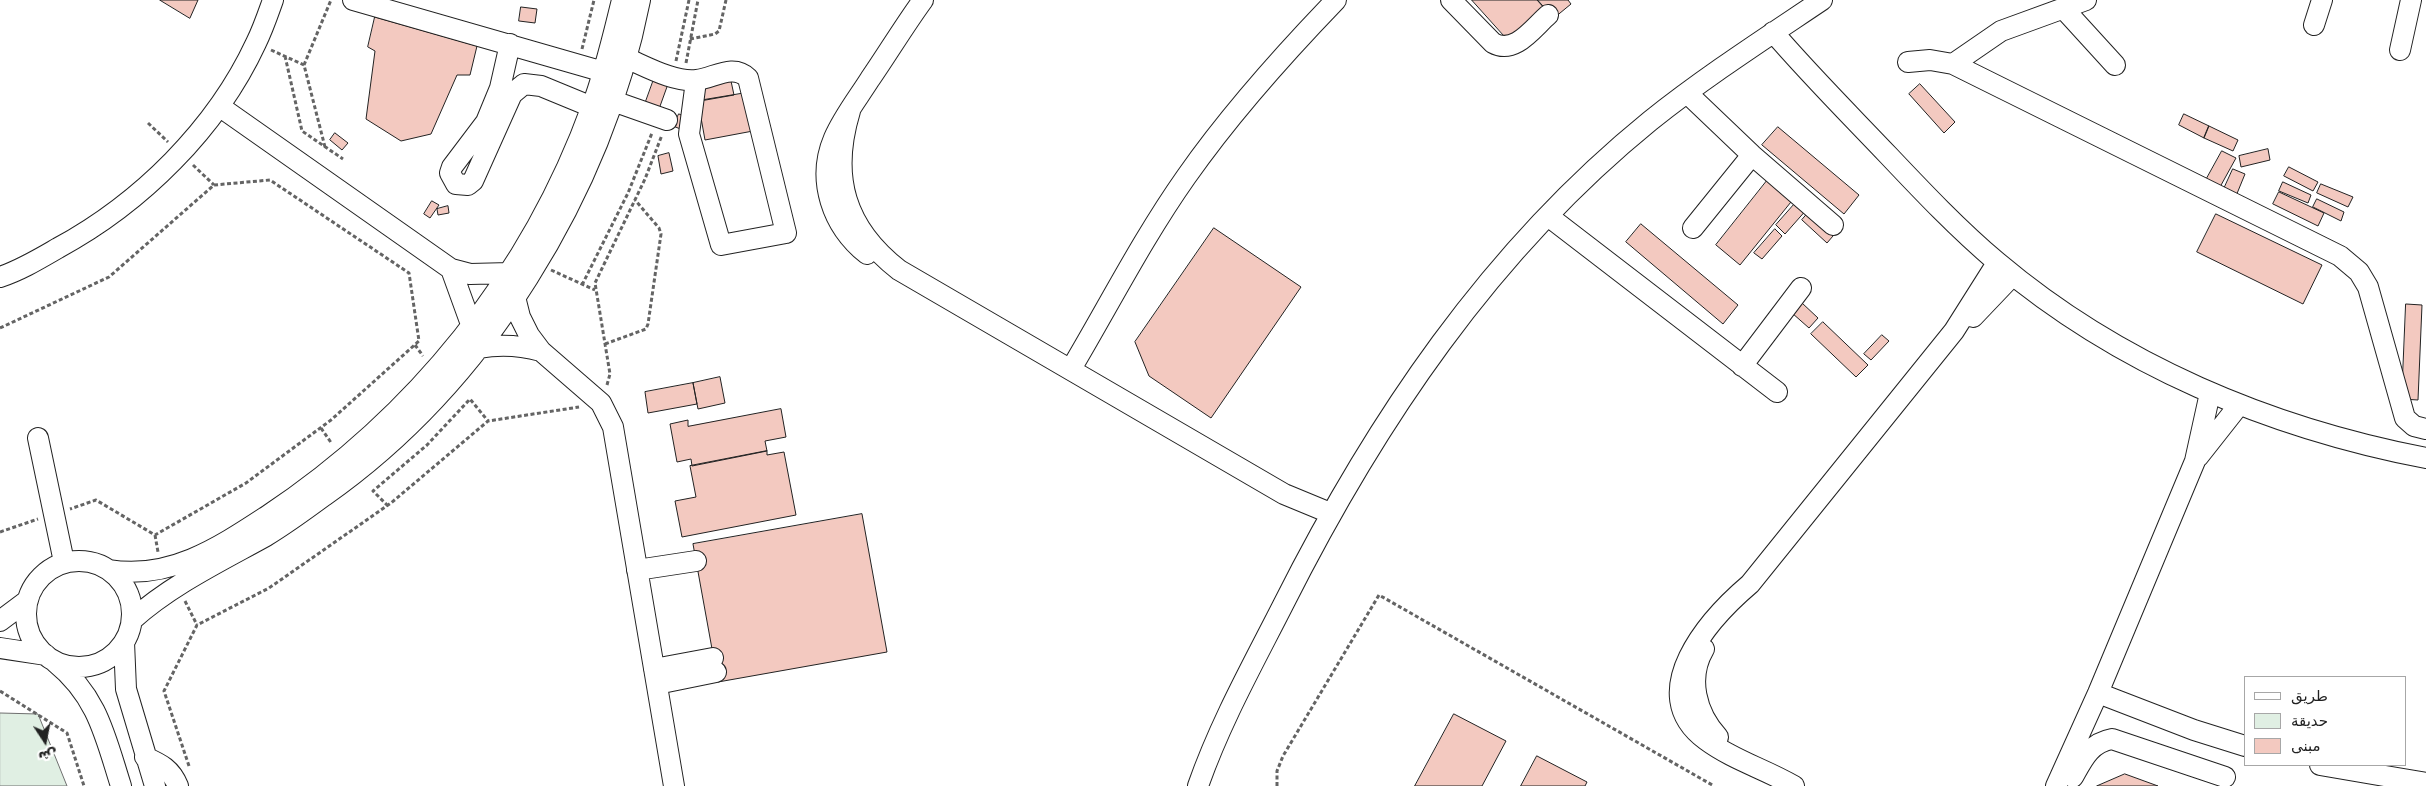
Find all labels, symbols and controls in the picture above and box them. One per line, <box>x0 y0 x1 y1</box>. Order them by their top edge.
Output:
legend <box>2244 676 2406 766</box>
text: طريق <box>2291 687 2328 705</box>
text: حديقة <box>2291 712 2328 730</box>
north arrow <box>20 716 70 766</box>
text: مبنى <box>2291 737 2321 755</box>
text: ش <box>37 746 59 765</box>

